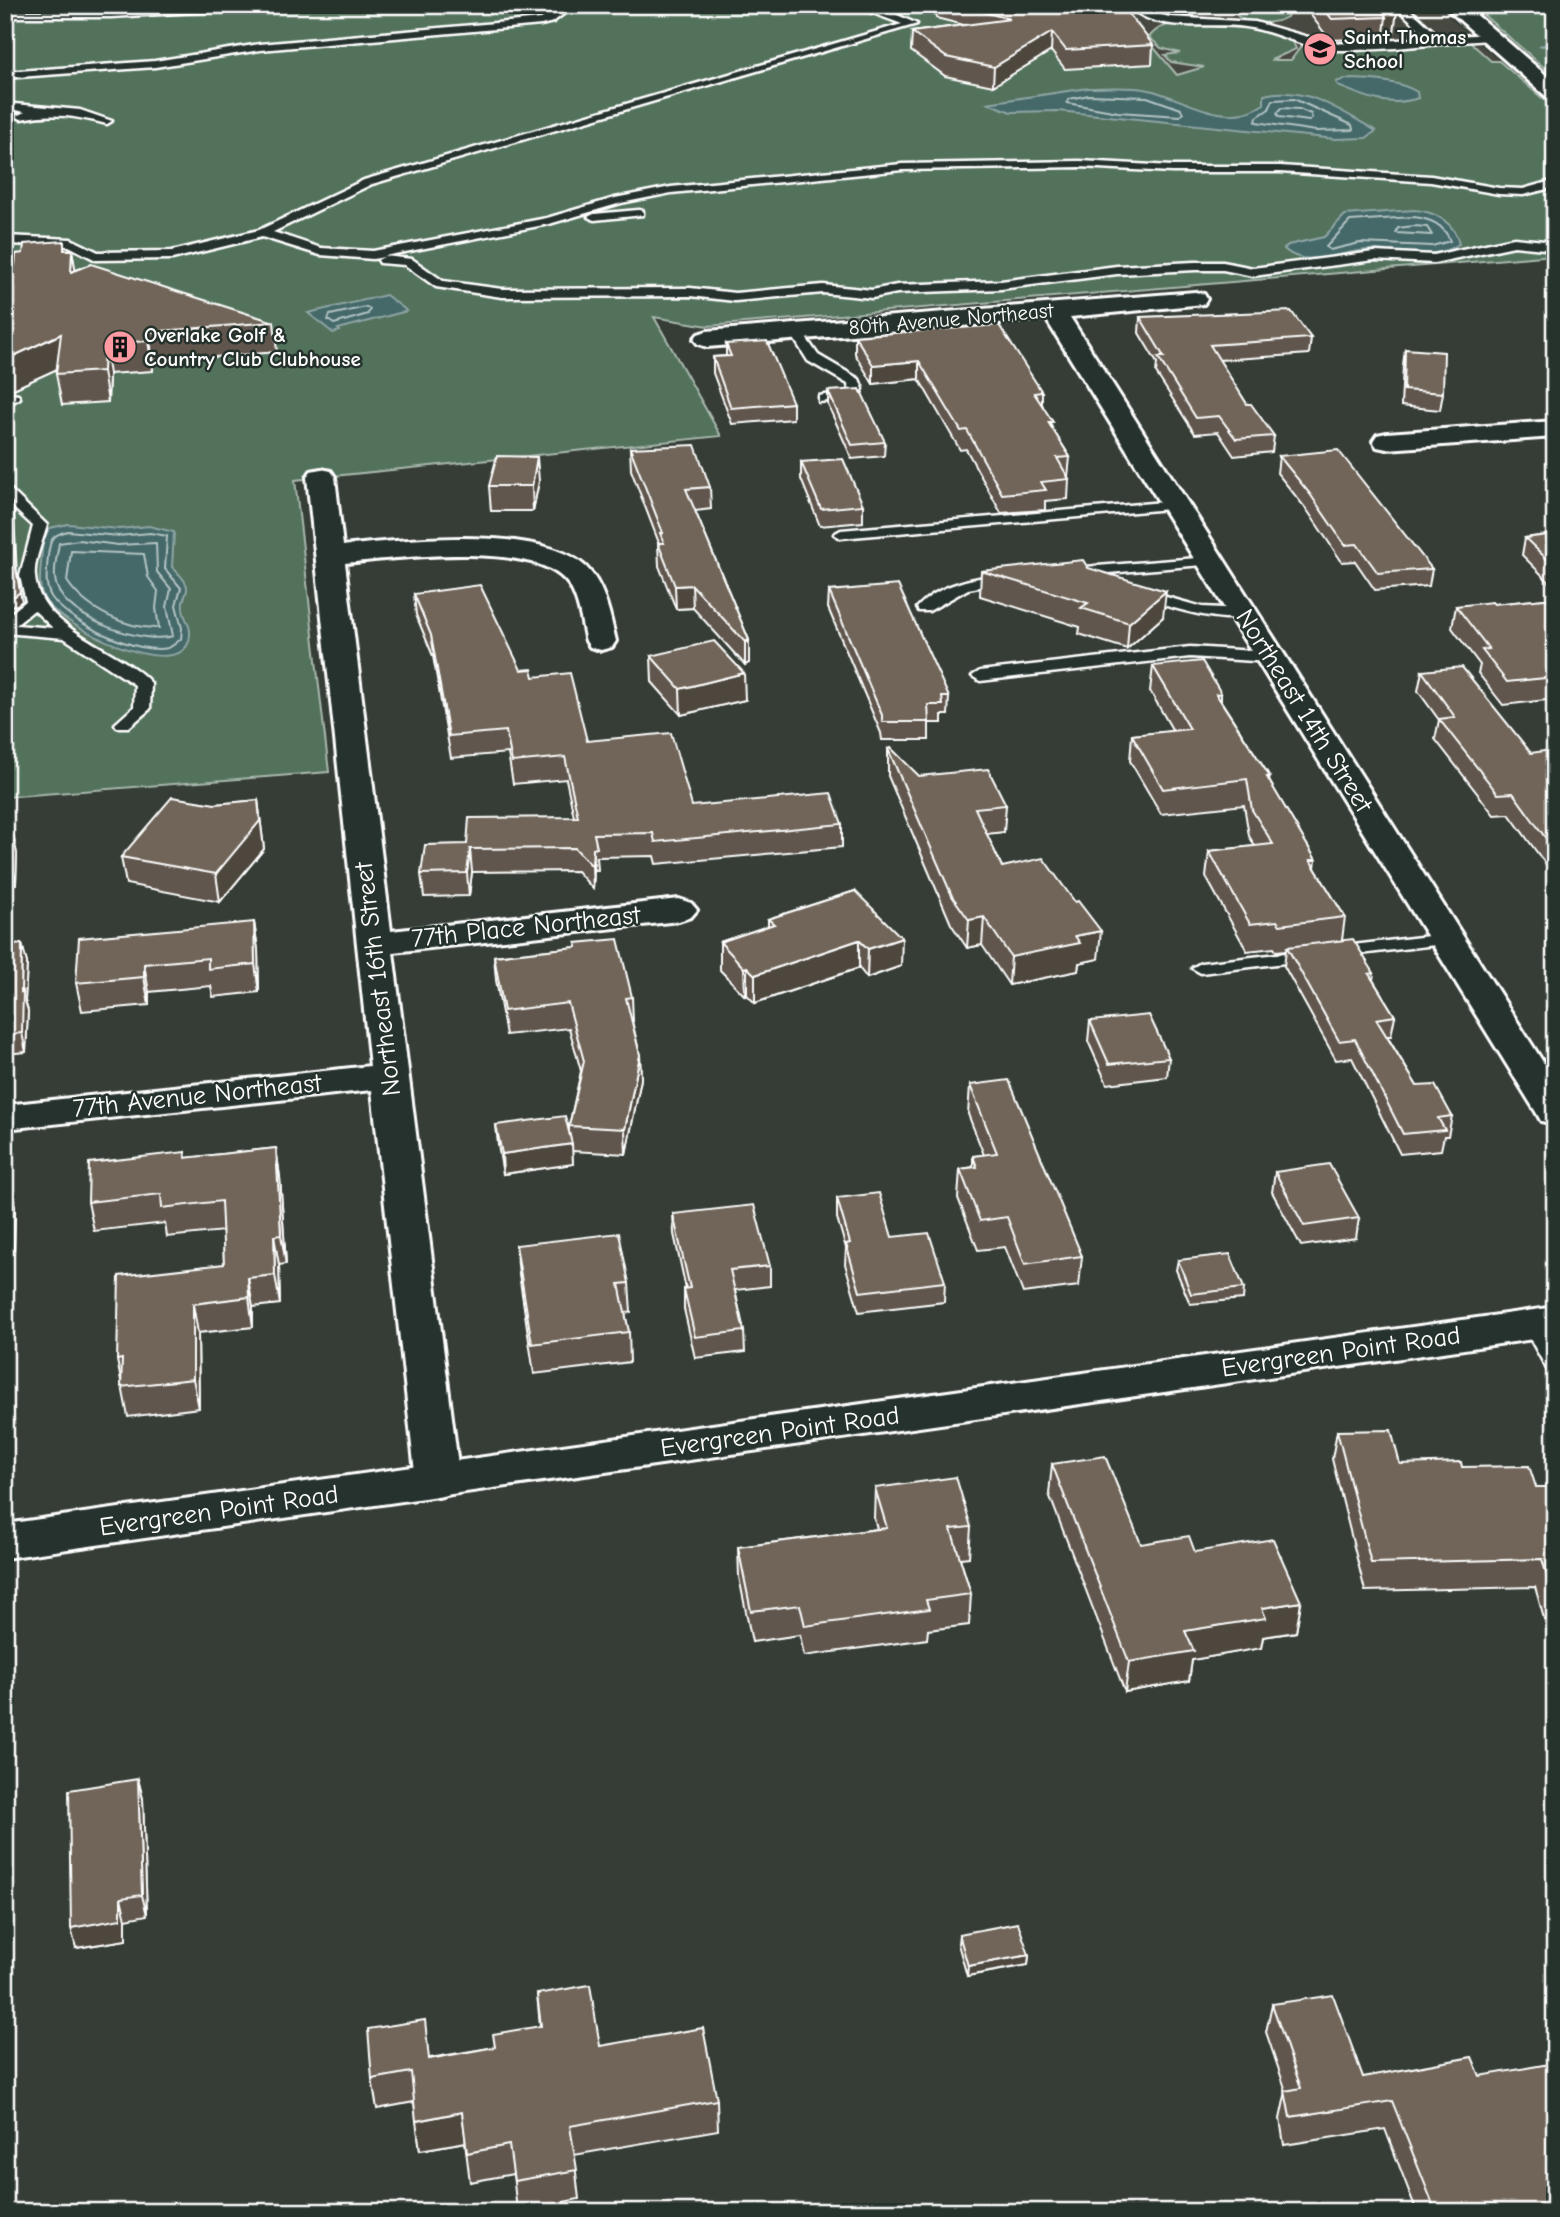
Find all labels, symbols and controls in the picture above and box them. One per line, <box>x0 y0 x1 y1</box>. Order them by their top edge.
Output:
place label: Saint Thomas School <box>1344 25 1466 73</box>
school or university icon: Saint Thomas School <box>1301 30 1339 68</box>
street label: 80th Avenue Northeast <box>848 298 1055 340</box>
place label: Overlake Golf & Country Club Clubhouse <box>144 323 361 371</box>
building icon: Overlake Golf & Country Club Clubhouse <box>101 328 139 366</box>
street label: Northeast 14th Street <box>1229 604 1380 819</box>
street label: Northeast 16th Street <box>349 859 407 1098</box>
street label: 77th Place Northeast <box>410 900 643 954</box>
street label: 77th Avenue Northeast <box>71 1068 324 1124</box>
street label: Evergreen Point Road <box>1220 1320 1462 1384</box>
street label: Evergreen Point Road <box>659 1400 901 1464</box>
street label: Evergreen Point Road <box>98 1479 340 1543</box>

